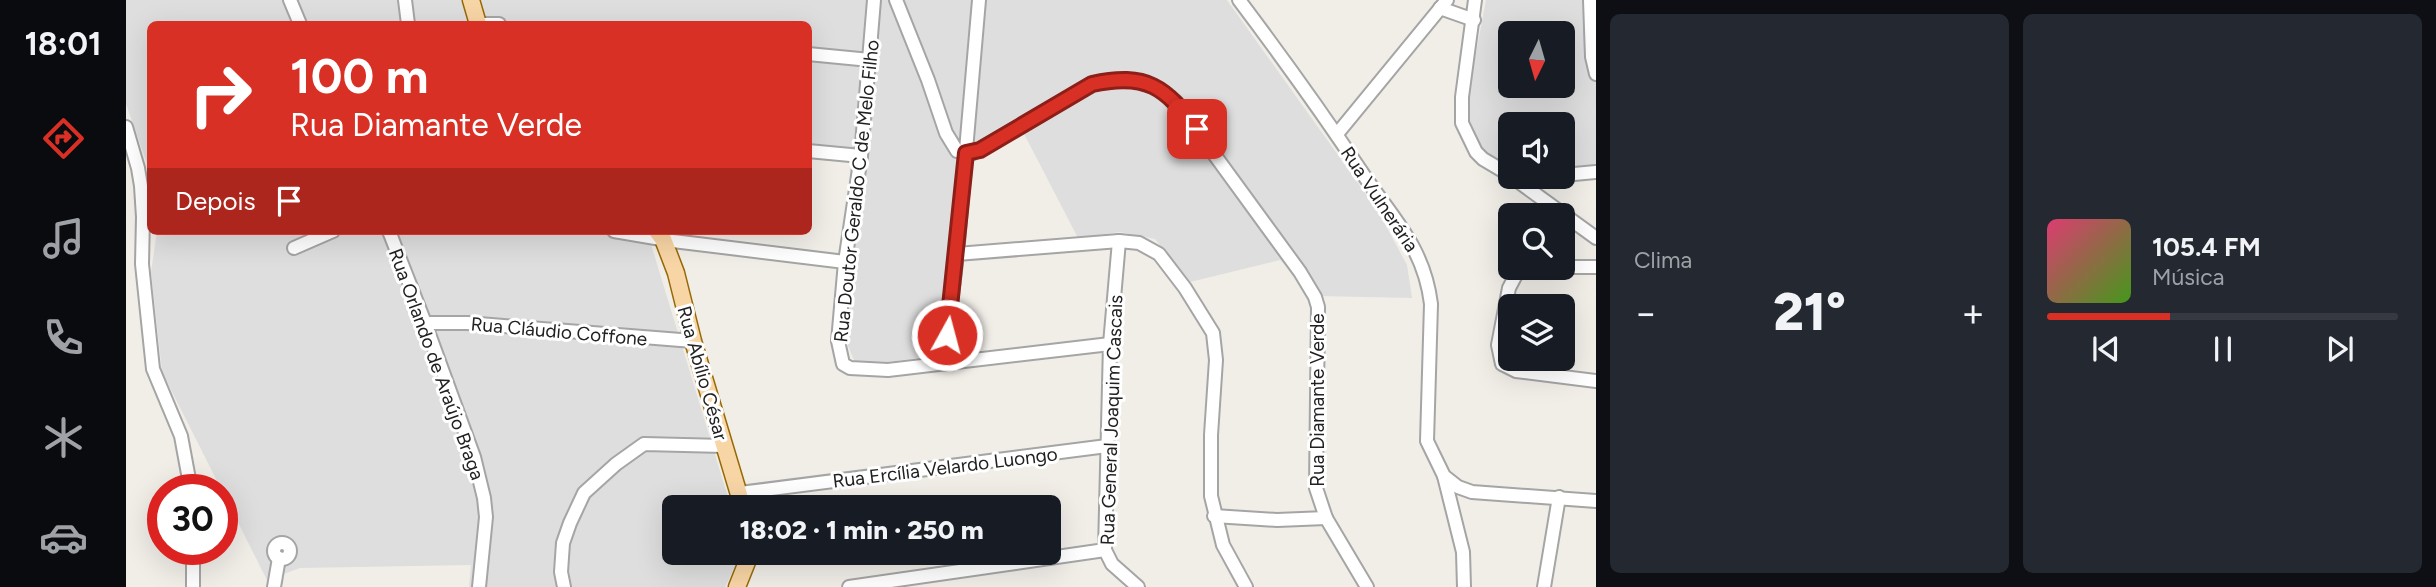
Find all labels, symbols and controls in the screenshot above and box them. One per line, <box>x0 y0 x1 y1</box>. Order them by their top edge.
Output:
north arrow <box>1498 21 1575 98</box>
map controls <box>1498 21 1575 371</box>
text: 18:01 <box>25 25 101 63</box>
street label: Rua Doutor Geraldo C de Melo Filho <box>829 39 884 344</box>
text: 100 m <box>290 46 429 105</box>
icon: right <box>175 49 266 140</box>
pin <box>1167 99 1227 159</box>
text: Rua Diamante Verde <box>290 106 582 144</box>
icon: arrive <box>1178 110 1216 148</box>
button: sound <box>1498 112 1575 189</box>
icon: directions <box>39 114 88 163</box>
street label: Rua Vulnerária <box>1336 142 1423 256</box>
icon: arrive <box>270 182 308 220</box>
text: Depois <box>175 185 256 217</box>
button: search <box>1498 203 1575 280</box>
icon: music <box>39 214 88 263</box>
text: 105.4 FM <box>2152 231 2261 263</box>
street label: Rua Orlando de Araújo Braga <box>384 245 489 483</box>
text: Clima <box>1634 246 1692 274</box>
text: Música <box>2152 263 2225 291</box>
text: 21° <box>1773 281 1846 343</box>
text: − <box>1634 290 1658 336</box>
text: + <box>1961 290 1985 336</box>
street label: Rua General Joaquim Cascais <box>1096 294 1127 546</box>
button: layers <box>1498 294 1575 371</box>
position arrow <box>910 298 984 372</box>
street label: Rua Abílio César <box>672 303 733 443</box>
street label: Rua Cláudio Coffone <box>470 312 648 351</box>
icon: phone <box>39 313 88 362</box>
street label: Rua Diamante Verde <box>1306 313 1329 487</box>
icon: previous <box>2087 330 2125 368</box>
icon: pause <box>2204 330 2242 368</box>
icon: next <box>2321 330 2359 368</box>
icon: climate <box>39 413 88 462</box>
street label: Rua Ercília Velardo Luongo <box>831 442 1059 493</box>
speed limit sign: 30 <box>147 474 238 565</box>
icon: car <box>39 513 88 562</box>
text: 18:02 · 1 min · 250 m <box>739 514 984 546</box>

